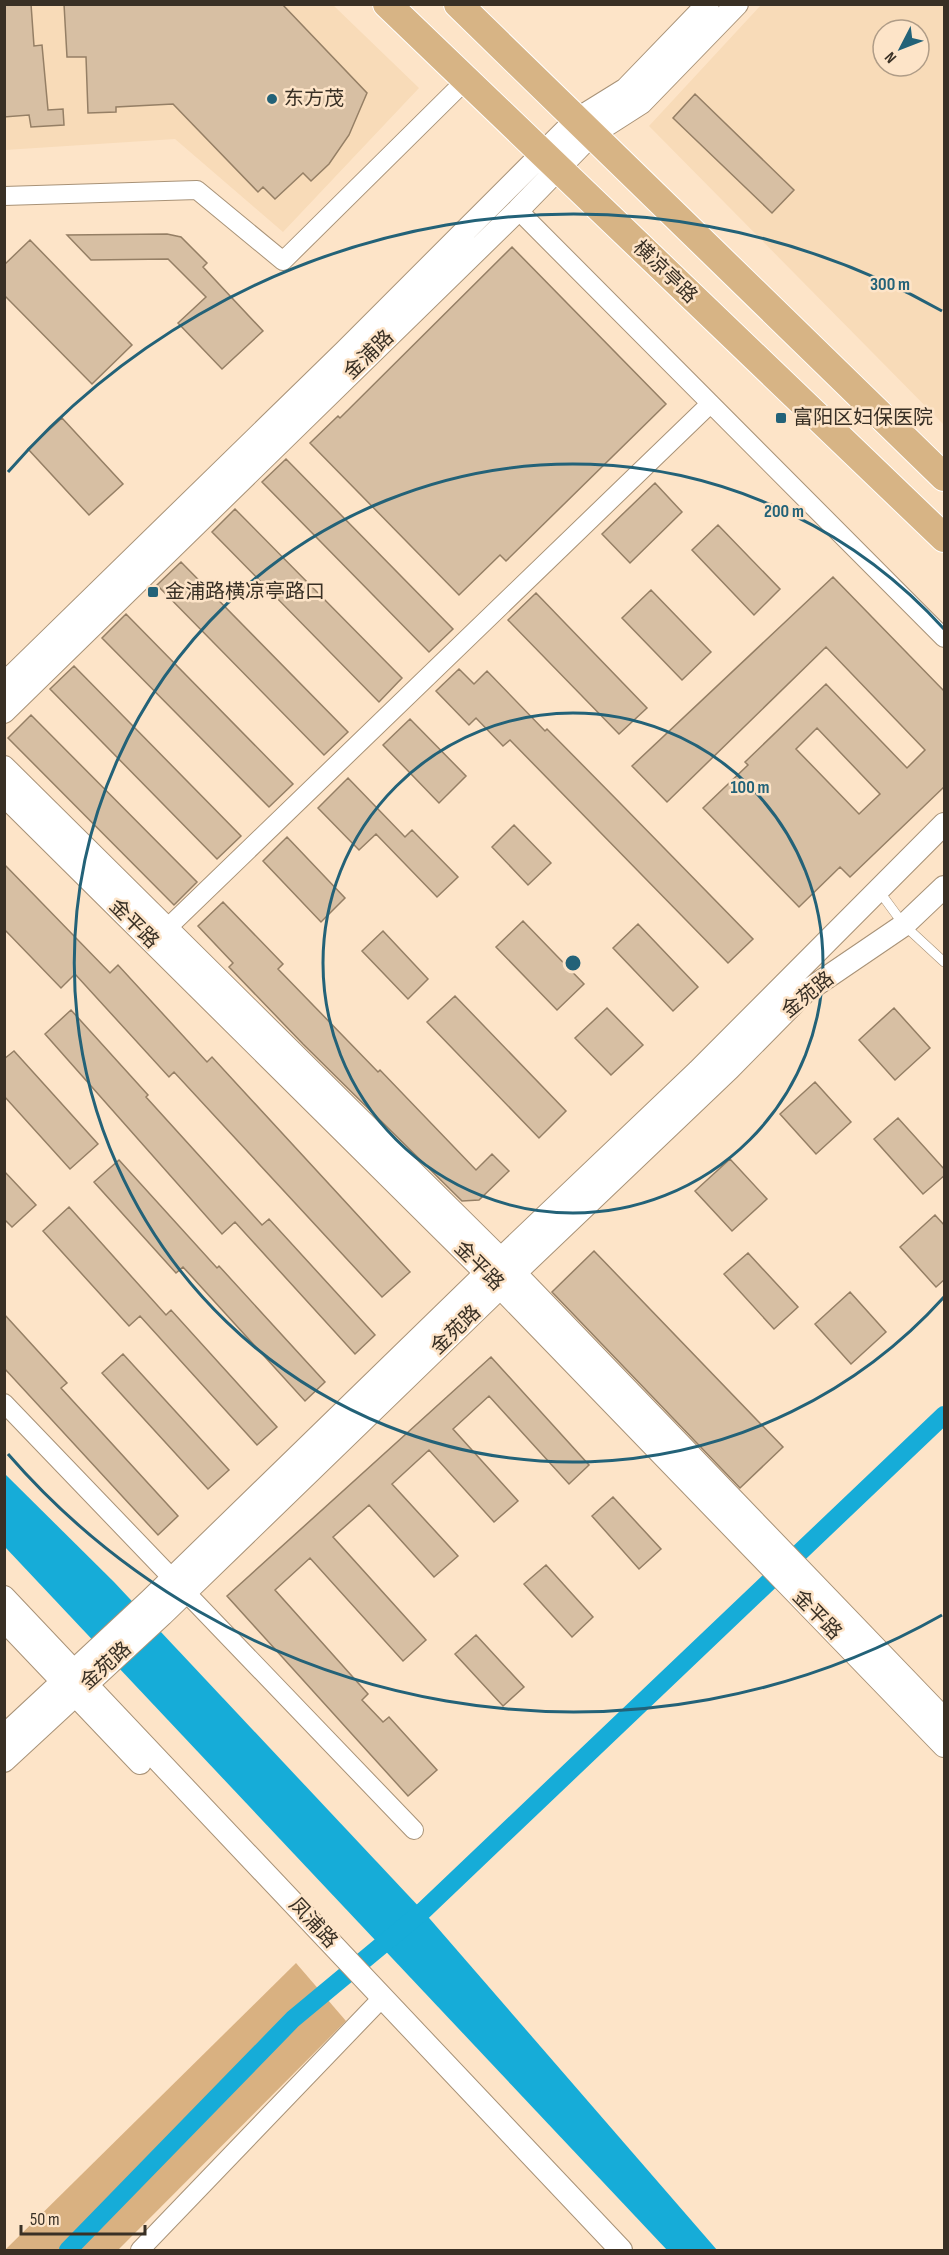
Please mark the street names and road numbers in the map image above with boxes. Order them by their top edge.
street label: 横凉亭路 [628,236,702,308]
street label: 金浦路 [339,326,399,384]
street label: 金平路 [104,894,164,954]
street label: 金苑路 [777,967,839,1023]
street label: 金平路 [449,1236,509,1296]
street label: 金苑路 [426,1301,486,1359]
street label: 金平路 [788,1585,846,1645]
street label: 金苑路 [76,1637,136,1695]
street label: 凤浦路 [284,1893,342,1953]

